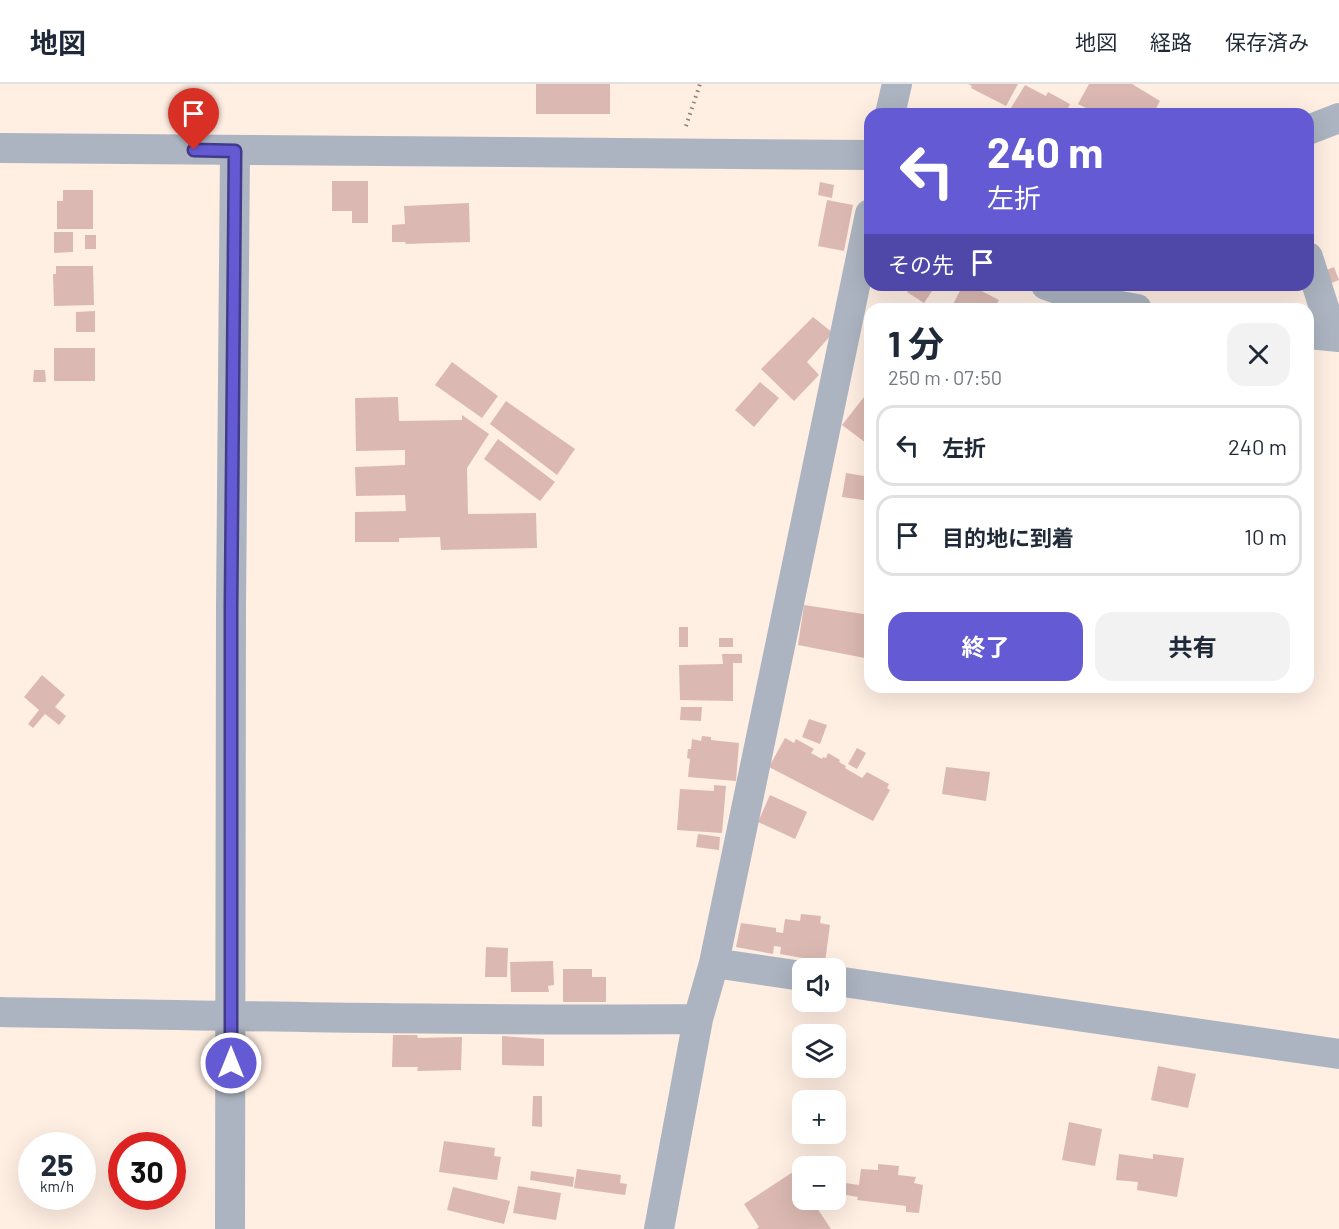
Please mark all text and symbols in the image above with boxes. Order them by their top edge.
text: 地図 [30,25,86,59]
text: 地図 [1075,29,1117,54]
text: 経路 [1150,29,1192,54]
text: 保存済み [1225,29,1309,54]
pin [168,88,219,150]
icon: arrive [177,97,210,130]
text: 240 m [987,126,1103,176]
icon: left [888,132,966,210]
text: 左折 [987,181,1041,213]
icon: arrive [966,246,999,279]
text: その先 [888,251,954,277]
text: 1 分 [888,321,944,364]
button: close [1227,323,1290,386]
text: 250 m · 07:50 [888,365,1002,389]
icon: left [891,429,924,462]
text: 240 m [1228,433,1287,459]
text: 左折 [942,434,986,460]
icon: arrive [891,519,924,552]
text: 10 m [1244,523,1287,549]
text: 目的地に到着 [942,524,1074,550]
button: 終了 [888,612,1083,681]
button: 共有 [1095,612,1290,681]
map controls [792,958,846,1210]
button: sound [792,958,846,1012]
button: layers [792,1024,846,1078]
position arrow [199,1031,263,1095]
button: + [792,1090,846,1144]
speed limit sign: 30 [108,1132,186,1210]
text: 25 [41,1146,73,1182]
button: − [792,1156,846,1210]
text: km/h [40,1177,74,1195]

